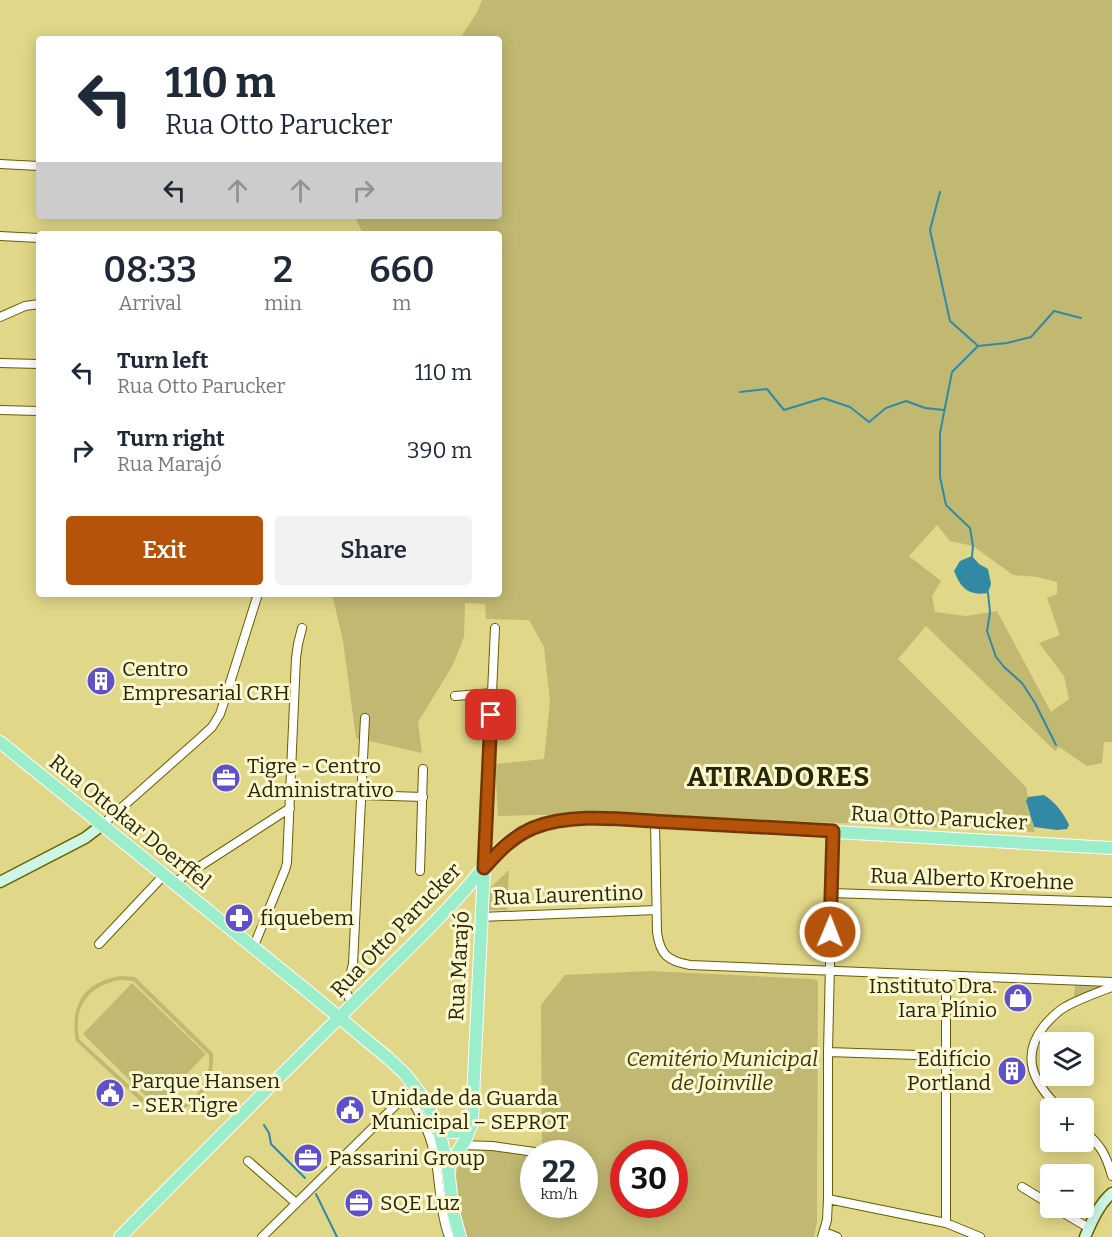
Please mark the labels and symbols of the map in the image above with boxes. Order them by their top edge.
place label: Centro Empresarial CRH [122,656,290,706]
building icon: Centro Empresarial CRH [85,665,117,697]
pin [465,689,516,740]
street label: Rua Ottokar Doerffel [44,749,216,895]
place label: Tigre - Centro Administrativo [247,753,394,803]
district label: ATIRADORES [687,761,871,793]
office icon: Tigre - Centro Administrativo [210,762,242,794]
street label: Rua Otto Parucker [850,800,1028,836]
street label: Rua Otto Parucker [325,857,467,1003]
street label: Rua Alberto Kroehne [870,862,1074,896]
street label: Rua Laurentino [492,879,644,911]
position arrow [798,900,862,964]
pharmacy icon: fiquebem [223,902,255,934]
place label: fiquebem [260,905,354,931]
street label: Rua Marajó [443,910,475,1022]
place label: Instituto Dra. Iara Plínio [869,973,997,1023]
shop icon: Instituto Dra. Iara Plínio [1002,982,1034,1014]
park label: Cemitério Municipal de Joinville [626,1046,818,1096]
place label: Edifício Portland [907,1046,991,1096]
building icon: Edifício Portland [996,1055,1028,1087]
place label: Parque Hansen - SER Tigre [131,1068,280,1118]
public building icon: Parque Hansen - SER Tigre [94,1077,126,1109]
place label: Unidade da Guarda Municipal – SEPROT [371,1085,569,1135]
public building icon: Unidade da Guarda Municipal – SEPROT [334,1094,366,1126]
speed limit sign: 30 [610,1140,688,1218]
office icon: Passarini Group [292,1142,324,1174]
place label: Passarini Group [329,1145,485,1171]
office icon: SQE Luz [343,1187,375,1219]
place label: SQE Luz [380,1190,460,1216]

